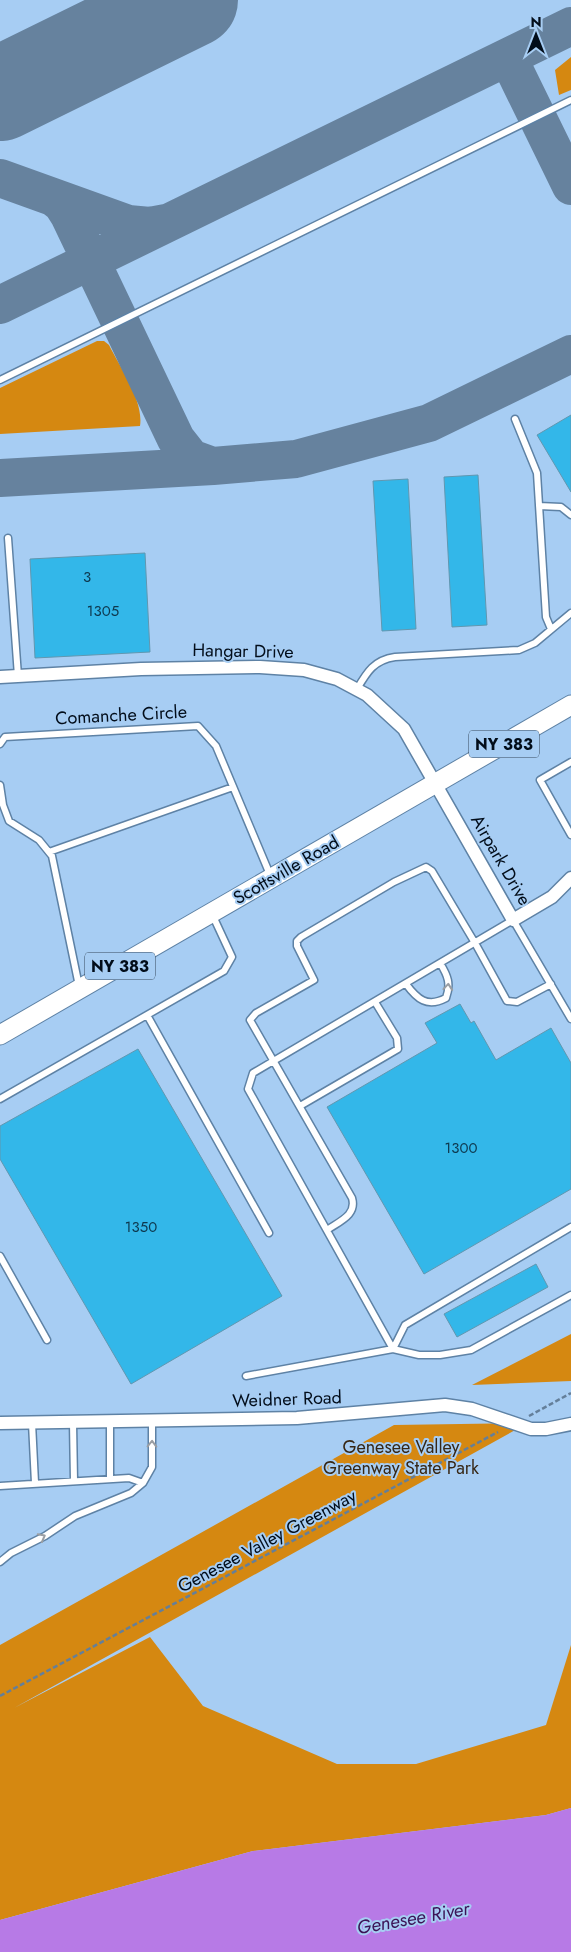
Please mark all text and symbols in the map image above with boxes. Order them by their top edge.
north arrow [511,10,561,60]
text: N [530,12,542,32]
house number: 3 [83,566,91,588]
house number: 1305 [87,600,119,622]
street label: Hangar Drive [192,637,294,665]
street label: Comanche Circle [54,699,188,731]
road number: NY 383 [469,731,539,758]
street label: Airpark Drive [464,810,538,910]
street label: Scottsville Road [228,829,344,911]
road number: NY 383 [85,952,155,979]
one-way arrow [442,982,453,990]
house number: 1300 [445,1137,477,1159]
house number: 1350 [125,1216,157,1238]
street label: Weidner Road [232,1384,342,1414]
park label: Genesee Valley Greenway State Park [323,1434,479,1481]
one-way arrow [147,1440,157,1448]
street label: Genesee Valley Greenway [173,1483,361,1599]
one-way arrow [36,1534,45,1544]
water label: Genesee River [355,1895,473,1941]

